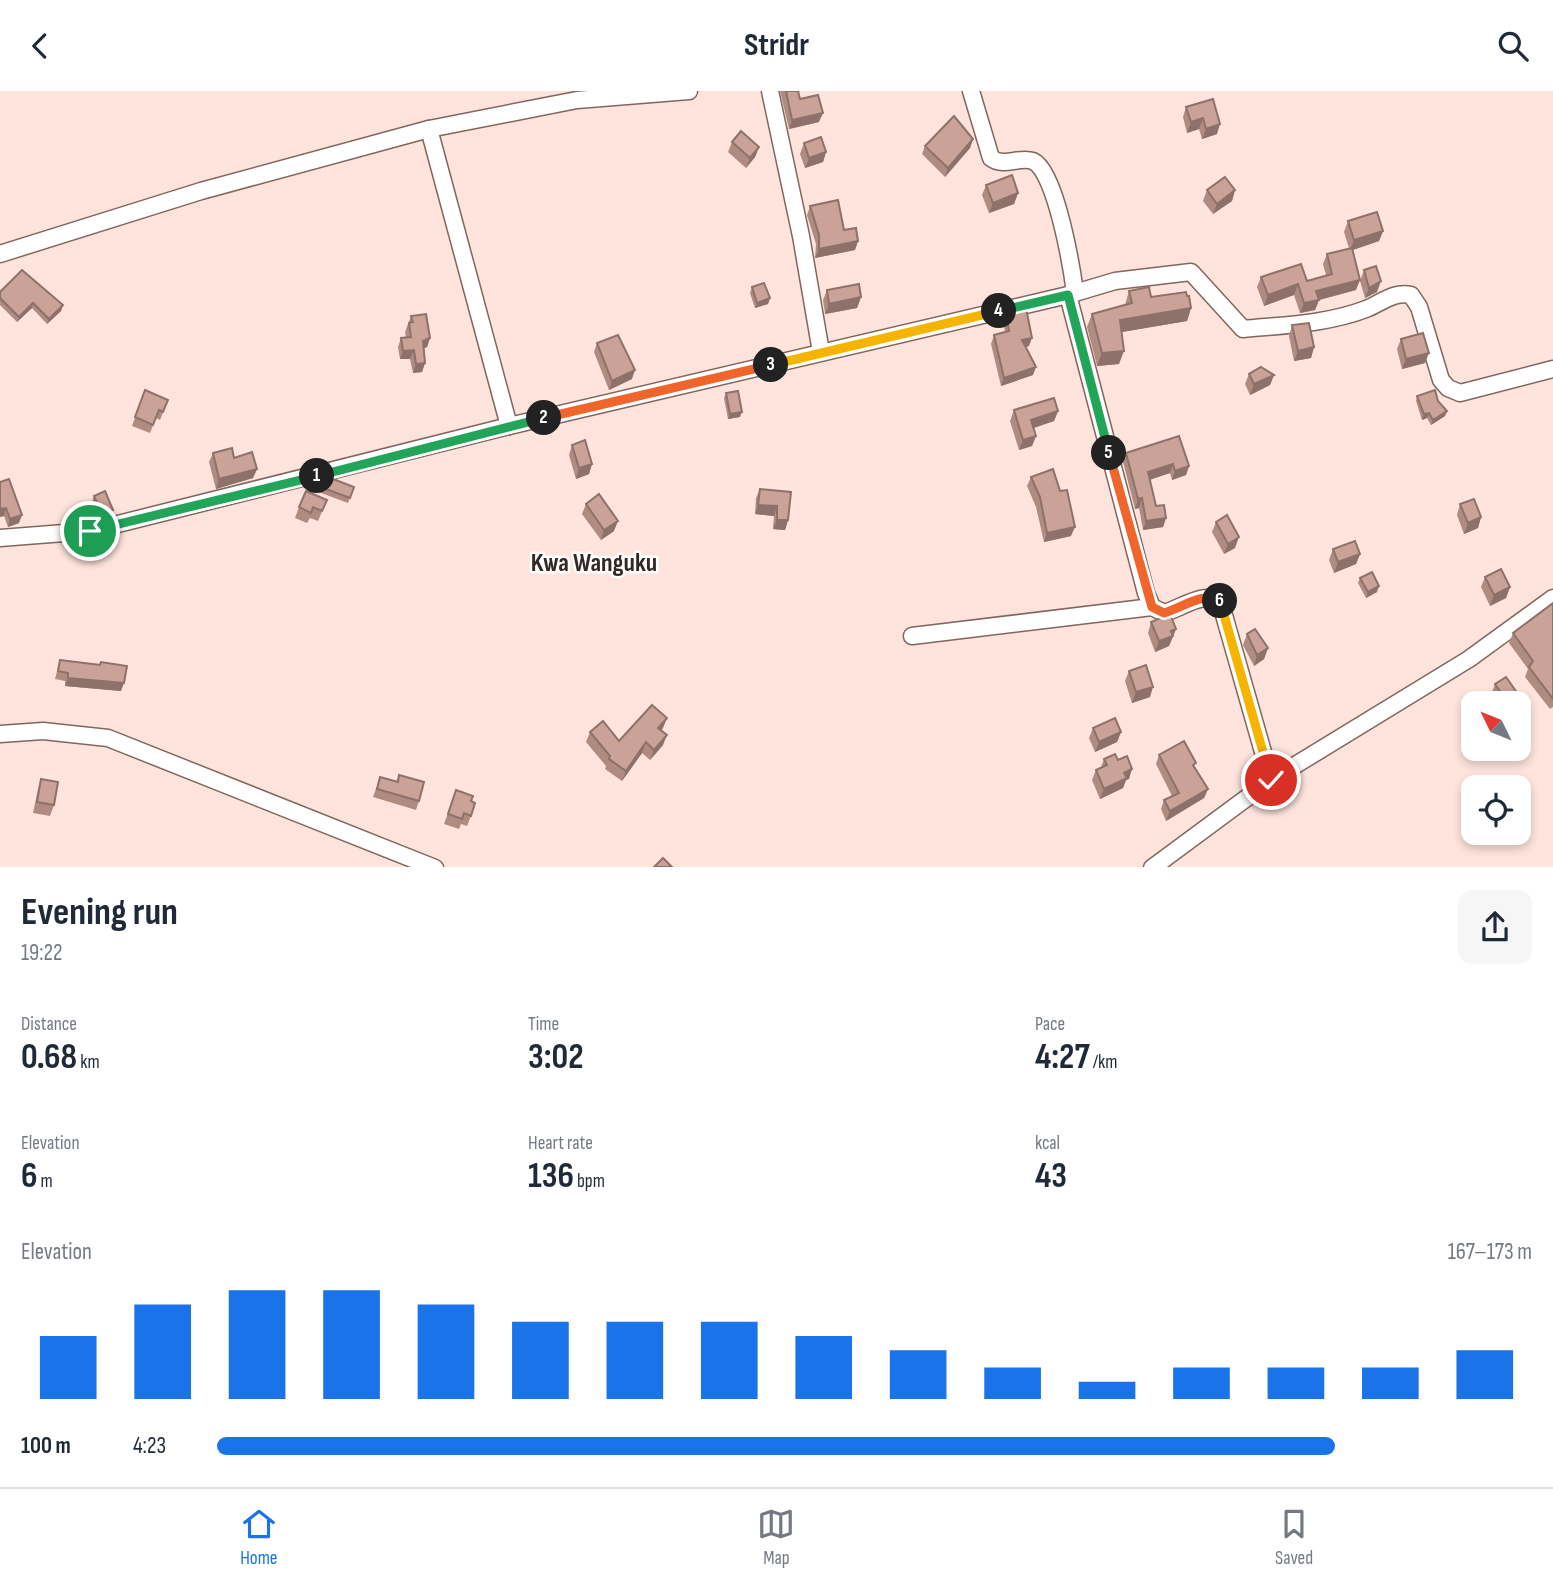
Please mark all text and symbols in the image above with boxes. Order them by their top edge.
text: Stridr [744,26,809,65]
icon: back [21,27,59,65]
icon: search [1494,27,1532,65]
pin: 4 [982,293,1016,329]
text: 4 [994,299,1003,322]
pin: 3 [754,347,788,383]
text: 3 [766,353,775,376]
pin: 2 [526,401,562,435]
text: 2 [539,406,548,429]
pin: 5 [1092,435,1126,471]
text: 5 [1104,441,1113,464]
pin: 1 [300,459,334,493]
text: 1 [313,464,320,487]
pin [60,501,120,561]
icon: arrive [71,512,109,550]
district label: Kwa Wanguku [531,548,657,579]
pin: 6 [1202,583,1238,619]
text: 6 [1215,589,1224,612]
north arrow [1461,691,1531,761]
map controls [1461,691,1531,845]
pin [1241,750,1301,810]
icon: check [1252,761,1290,799]
button: locate [1461,775,1531,845]
text: Evening run [21,890,178,935]
button: share [1458,890,1532,964]
text: 19:22 [21,939,63,967]
text: Distance [21,1013,77,1036]
text: Time [528,1013,559,1036]
text: Pace [1035,1013,1065,1036]
text: 0.68 [21,1036,77,1079]
text: 3:02 [528,1036,584,1079]
text: 4:27 [1035,1036,1090,1079]
text: km [77,1051,100,1074]
text: /km [1090,1051,1117,1074]
text: Elevation [21,1132,80,1155]
text: Heart rate [528,1132,593,1155]
text: kcal [1035,1132,1060,1155]
text: 6 [21,1155,38,1198]
text: 136 [528,1155,574,1198]
text: 43 [1035,1155,1067,1198]
text: m [38,1170,53,1193]
text: bpm [574,1170,605,1193]
text: Elevation [21,1238,92,1266]
text: 167–173 m [1448,1238,1532,1266]
text: 100 m [21,1432,71,1460]
text: 4:23 [133,1432,166,1460]
tab: Home [240,1505,278,1570]
tab: Map [757,1505,795,1570]
tab: Saved [1275,1505,1313,1570]

